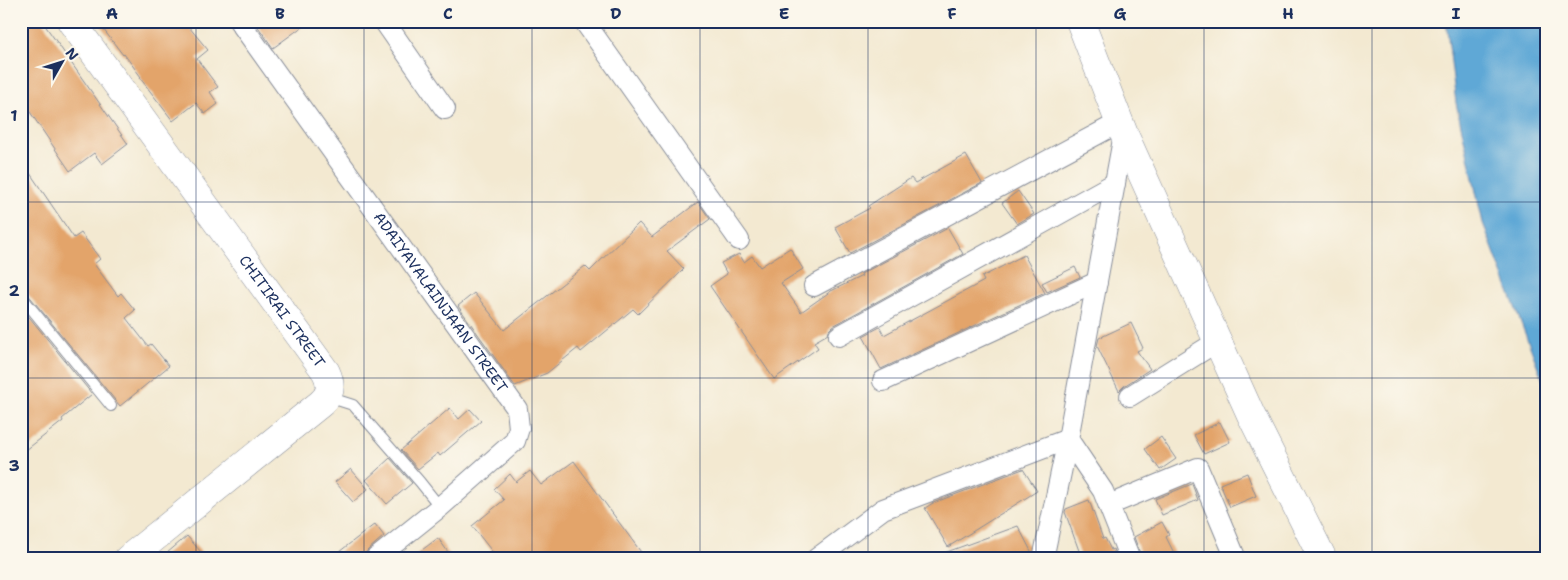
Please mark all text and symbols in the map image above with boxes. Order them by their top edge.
text: A [106,3,118,24]
text: B [275,3,285,24]
text: C [443,3,453,24]
text: D [610,3,622,24]
text: E [779,3,789,24]
text: F [947,3,957,24]
text: G [1114,3,1127,24]
text: H [1282,3,1294,24]
text: I [1452,3,1461,24]
north arrow [38,38,88,88]
text: N [62,44,83,64]
text: 1 [10,105,18,126]
street label: ADAIYAVALAINJAAN STREET [369,208,512,397]
street label: CHITIRAI STREET [234,251,330,372]
text: 2 [8,280,20,301]
text: 3 [8,455,20,476]

